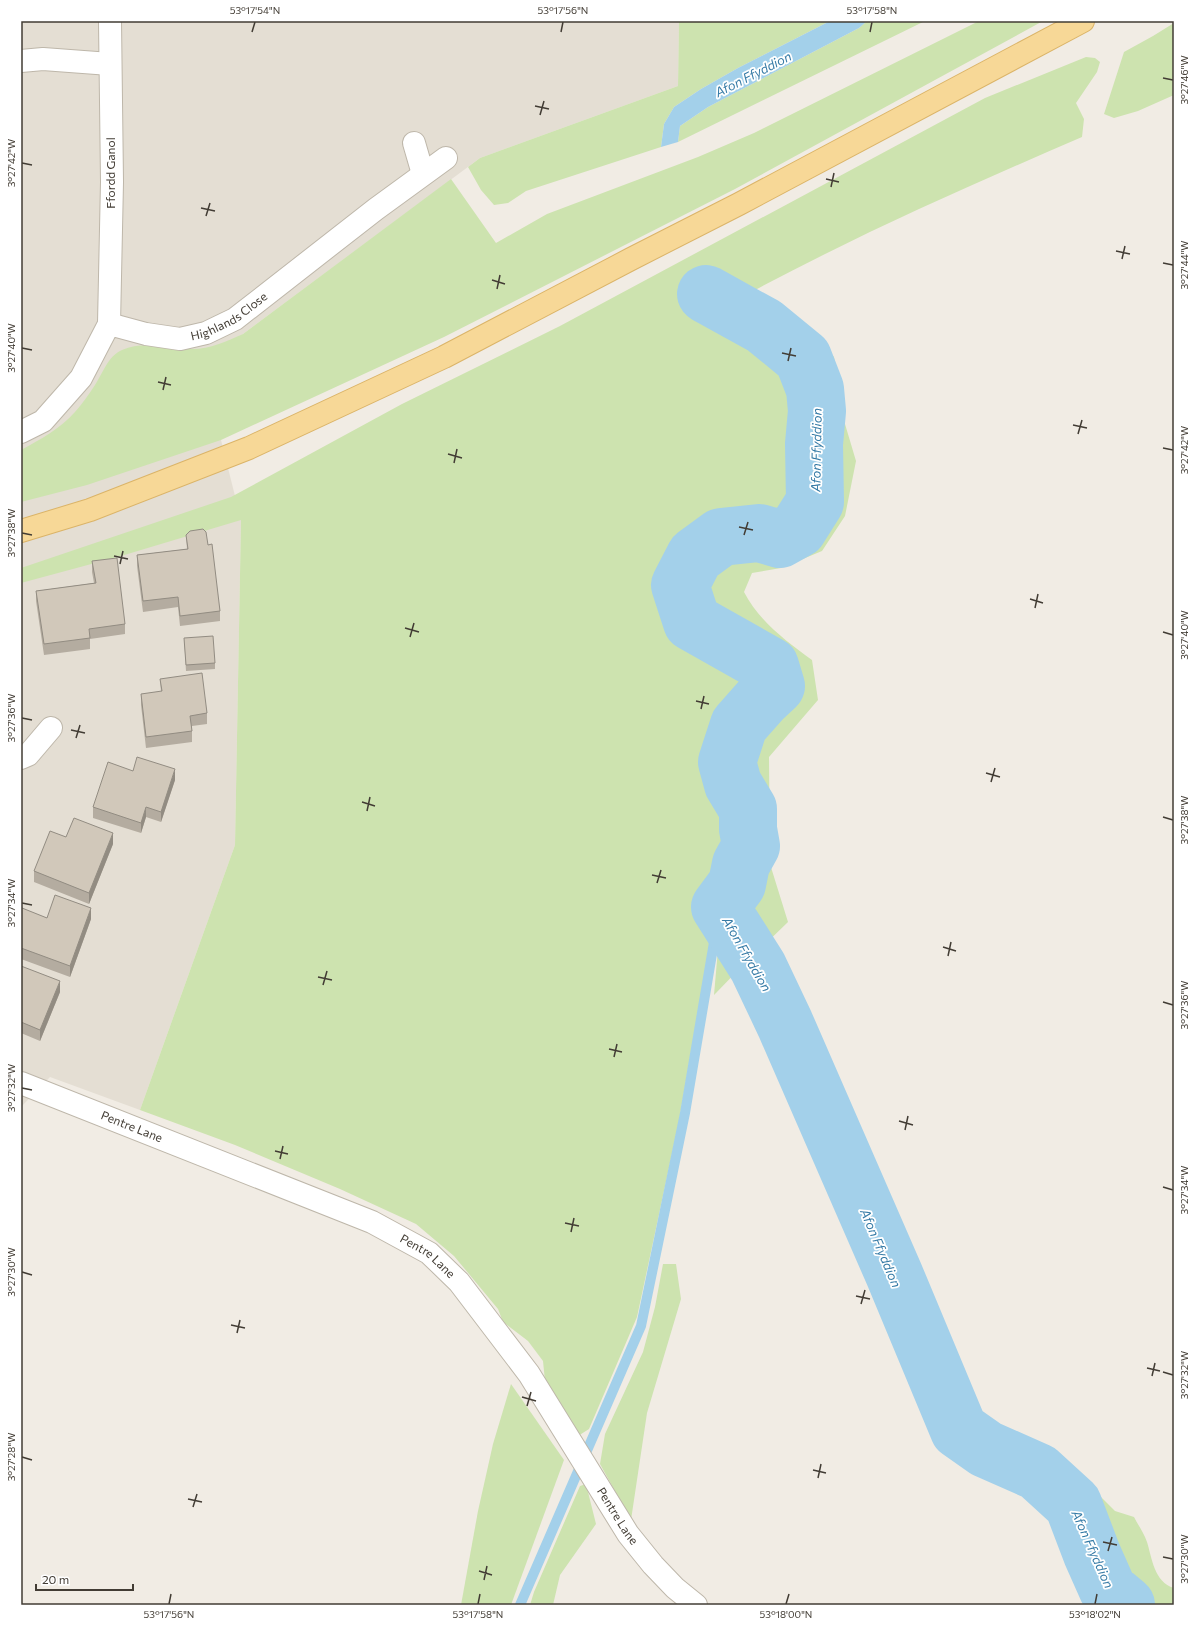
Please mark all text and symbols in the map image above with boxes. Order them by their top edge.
text: 53°17'54"N [230,4,280,16]
text: 53°17'56"N [538,4,588,16]
text: 53°17'58"N [847,4,897,16]
water label: Afon Ffyddion [711,48,794,101]
text: 3°27'46"W [1178,55,1190,105]
street label: Ffordd Ganol [103,137,117,209]
text: 3°27'42"W [5,139,17,187]
text: 3°27'44"W [1178,240,1190,290]
street label: Highlands Close [189,289,269,342]
text: 3°27'40"W [5,323,17,373]
water label: Afon Ffyddion [807,408,825,493]
text: 3°27'42"W [1178,426,1190,474]
text: 3°27'38"W [5,509,17,557]
text: 3°27'40"W [1178,610,1190,660]
text: 3°27'36"W [5,694,17,742]
text: 3°27'38"W [1178,796,1190,844]
text: 3°27'34"W [5,879,17,927]
water label: Afon Ffyddion [719,913,775,994]
text: 3°27'36"W [1178,981,1190,1029]
text: 3°27'32"W [5,1064,17,1112]
street label: Pentre Lane [99,1107,165,1144]
text: 3°27'34"W [1178,1166,1190,1214]
water label: Afon Ffyddion [857,1205,905,1290]
street label: Pentre Lane [398,1231,458,1280]
text: 3°27'30"W [5,1247,17,1297]
text: 3°27'32"W [1178,1351,1190,1399]
text: 3°27'28"W [5,1433,17,1481]
street label: Pentre Lane [595,1484,642,1547]
water label: Afon Ffyddion [1068,1507,1117,1591]
text: 3°27'30"W [1178,1534,1190,1584]
scale bar [36,1566,133,1592]
text: 20 m [42,1572,69,1586]
text: 53°17'56"N [144,1608,194,1620]
text: 53°17'58"N [453,1608,503,1620]
text: 53°18'00"N [760,1608,812,1620]
text: 53°18'02"N [1069,1608,1121,1620]

